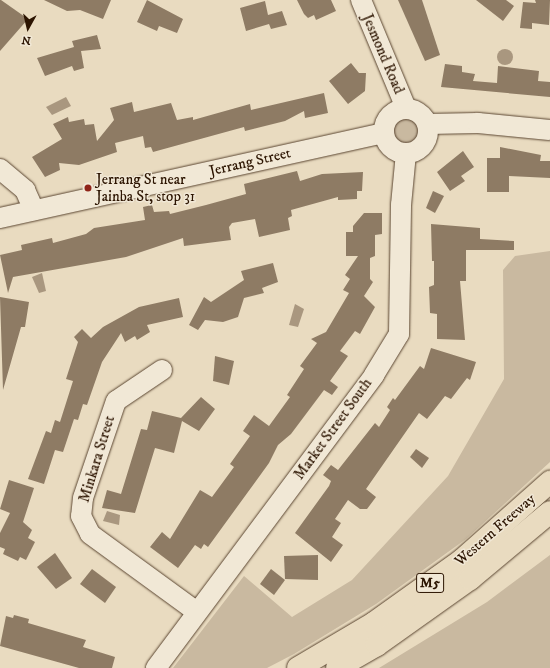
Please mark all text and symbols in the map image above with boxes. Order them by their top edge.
north arrow [8,8,48,48]
street label: Jesmond Road [358,11,408,97]
text: N [21,32,32,47]
street label: Jerrang Street [207,144,293,180]
place label: Jerrang St near Jainba St, stop 31 [96,170,195,205]
marker: Jerrang St near Jainba St, stop 31 [83,183,93,193]
street label: Market Street South [290,375,376,483]
street label: Minkara Street [75,413,119,505]
street label: Western Freeway [451,490,539,570]
road number: M5 [416,571,444,595]

